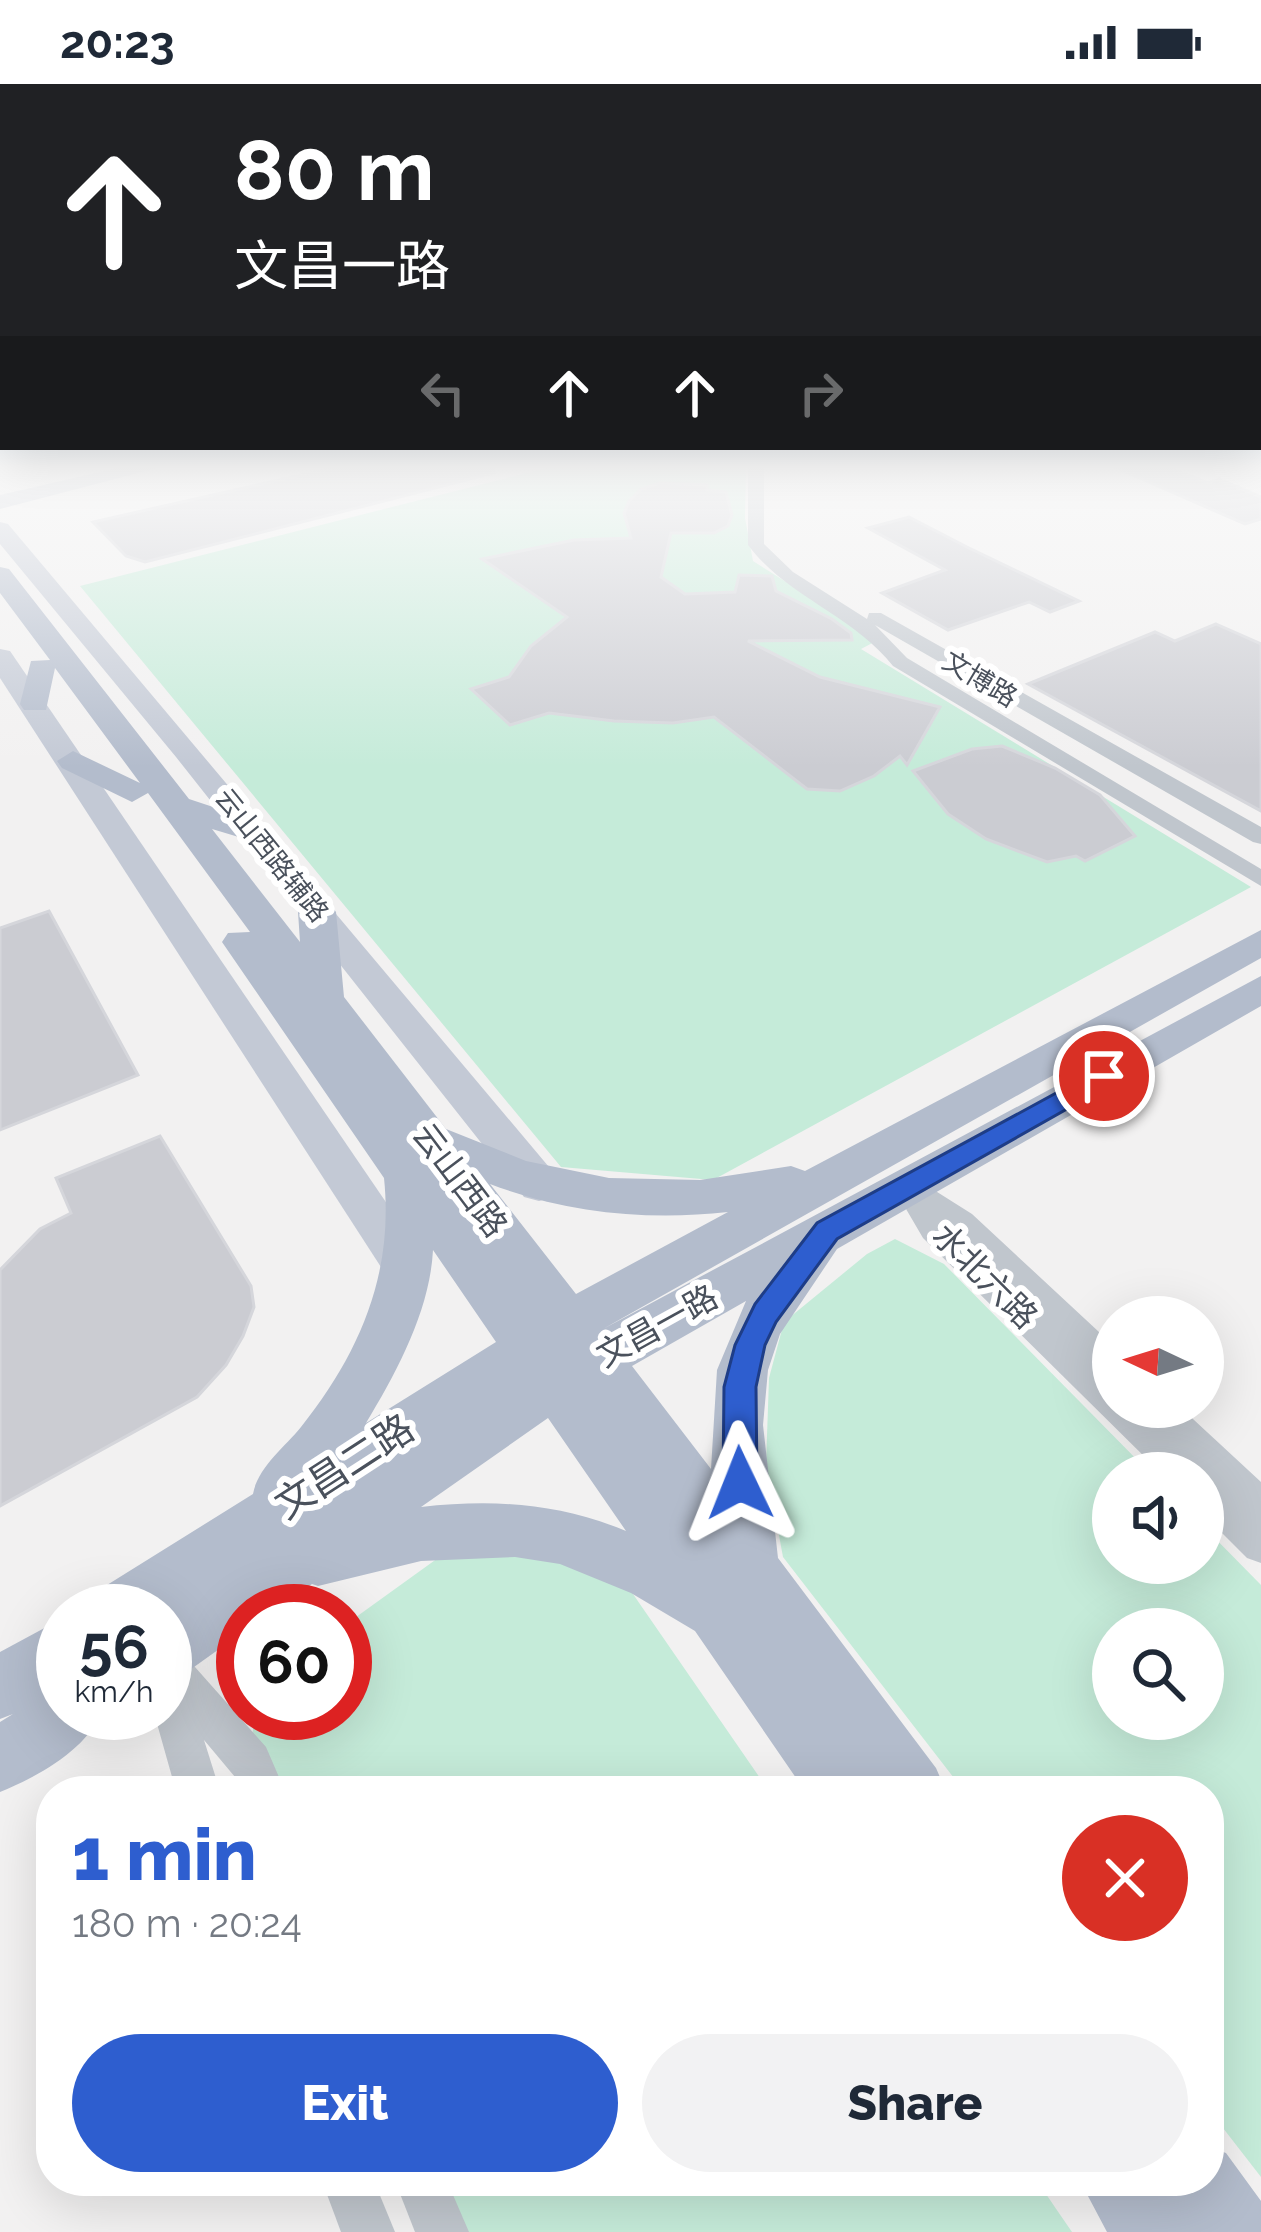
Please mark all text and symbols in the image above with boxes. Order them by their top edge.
text: 20:23 [60,16,175,69]
text: 80 m [234,121,435,220]
icon: ahead [36,132,192,288]
text: 文昌一路 [234,234,450,298]
icon: left [410,360,476,426]
icon: ahead [536,360,602,426]
icon: ahead [662,360,728,426]
icon: right [788,360,854,426]
street label: 文博路 [937,645,1023,713]
street label: 云山西路辅路 [209,782,335,928]
pin [1053,1025,1155,1127]
icon: arrive [1071,1043,1137,1109]
street label: 云山西路 [405,1116,515,1244]
street label: 水北六路 [925,1216,1045,1336]
street label: 文昌一路 [590,1277,724,1375]
north arrow [1092,1296,1224,1428]
map controls [1092,1296,1224,1740]
street label: 文昌二路 [266,1404,422,1528]
position arrow [677,1420,803,1546]
button: sound [1092,1452,1224,1584]
speed limit sign: 60 [216,1584,372,1740]
button: search [1092,1608,1224,1740]
text: 56 [79,1612,149,1682]
text: km/h [74,1674,154,1709]
text: 1 min [72,1812,257,1897]
button: close [1062,1815,1188,1941]
text: 180 m · 20:24 [72,1900,302,1946]
button: Exit [72,2034,618,2172]
button: Share [642,2034,1188,2172]

